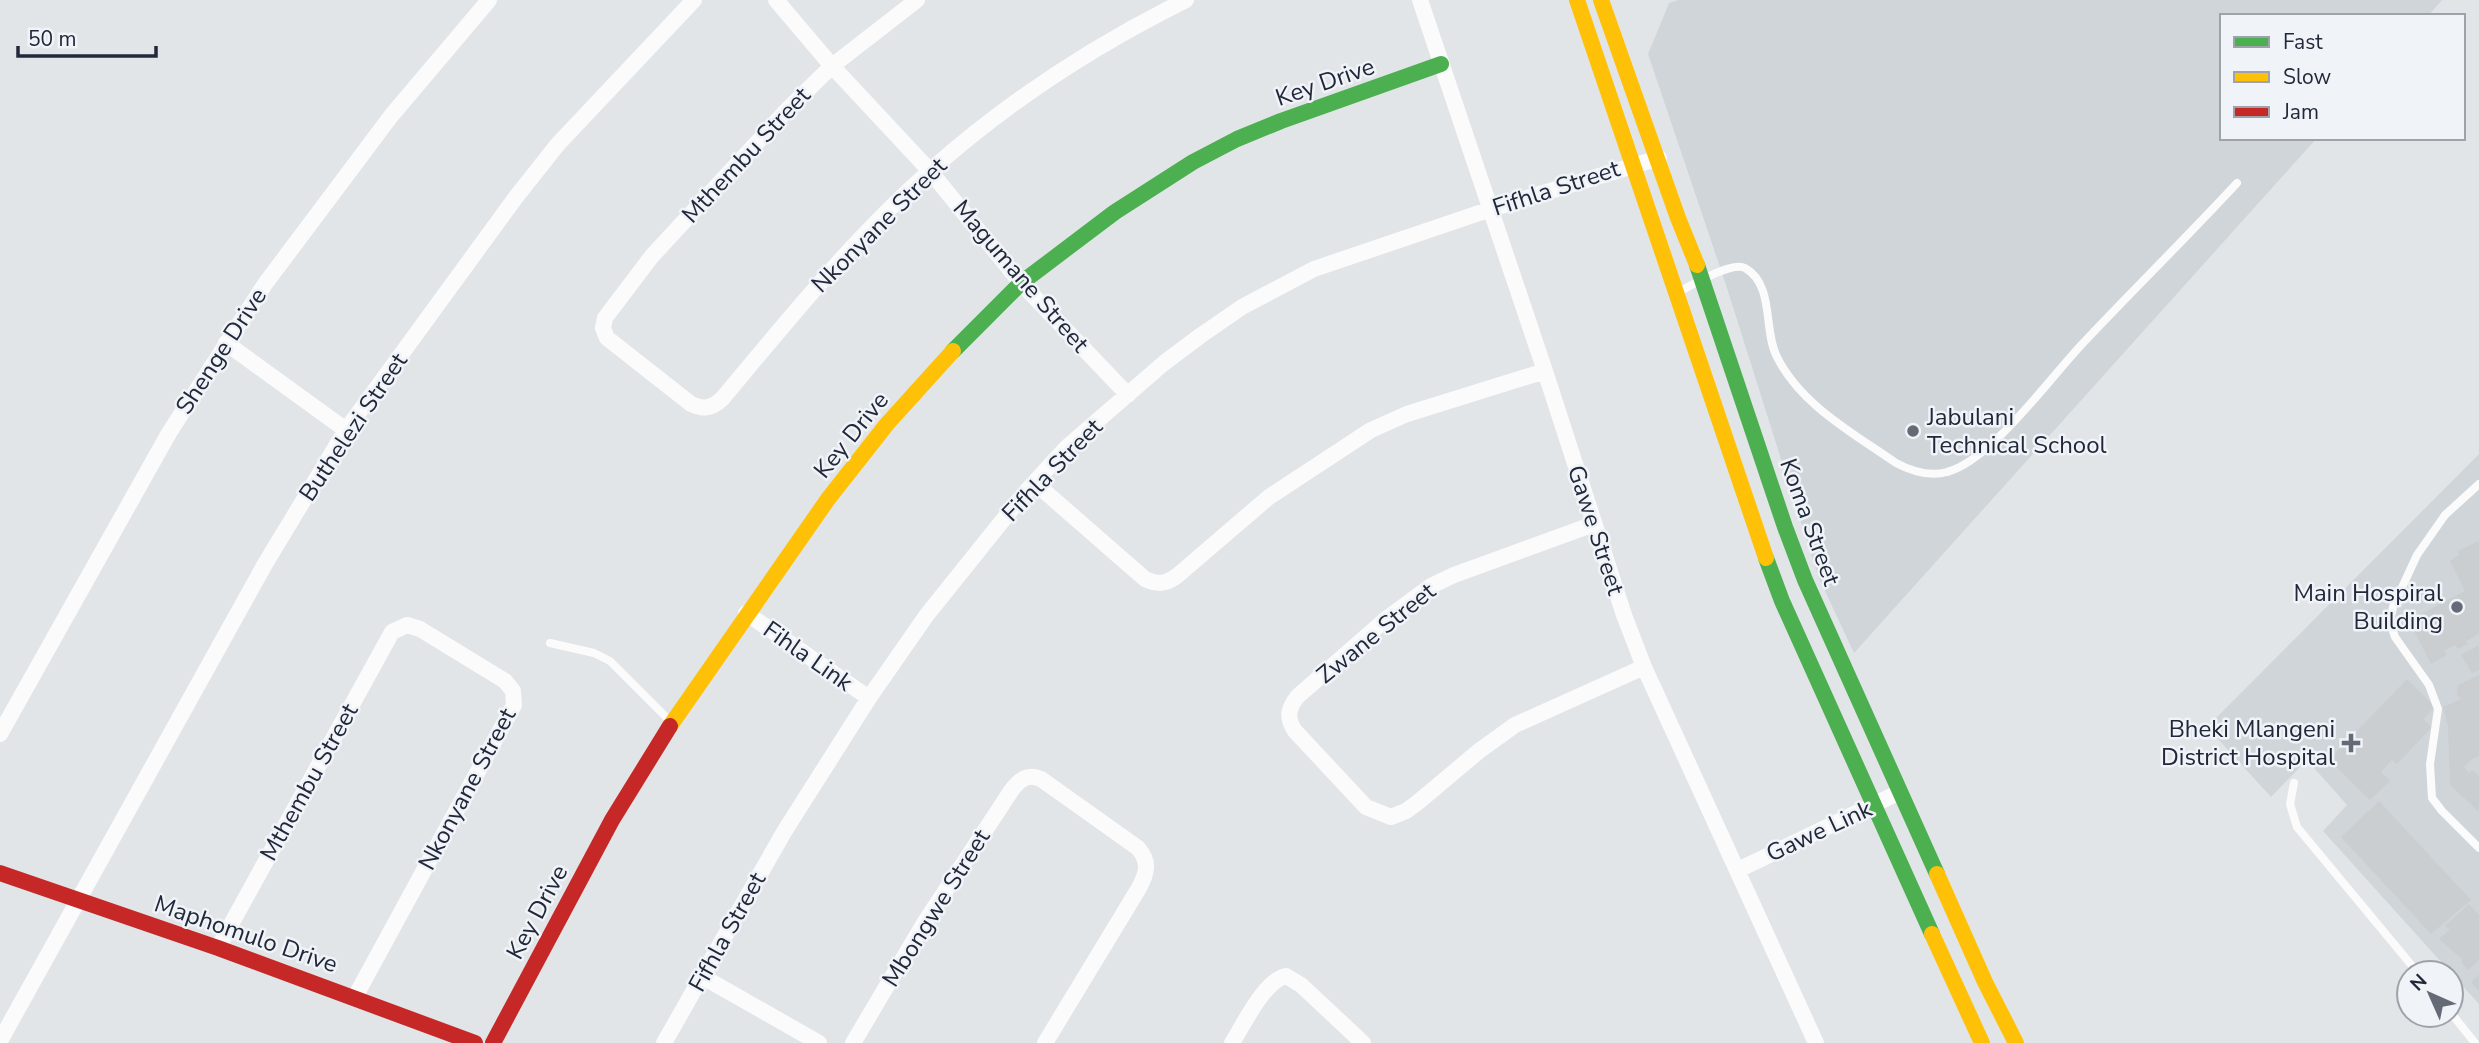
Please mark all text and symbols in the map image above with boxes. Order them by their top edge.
scale bar [18,14,156,58]
legend [2220,14,2465,140]
text: 50 m [28,25,77,53]
text: Fast [2283,28,2323,56]
street label: Key Drive [1271,50,1379,114]
text: Slow [2283,63,2332,91]
street label: Mthembu Street [675,80,818,230]
text: Jam [2282,98,2319,126]
street label: Nkonyane Street [804,150,954,300]
street label: Fifhla Street [1488,152,1624,224]
street label: Magumane Street [946,193,1096,359]
street label: Shenge Drive [168,282,274,420]
street label: Buthelezi Street [292,346,415,507]
street label: Key Drive [806,385,896,485]
place label: Jabulani Technical School [1926,401,2107,461]
street label: Fifhla Street [995,411,1110,529]
marker: Jabulani Technical School [1905,423,1921,439]
street label: Koma Street [1772,454,1848,591]
street label: Gawe Street [1560,461,1632,599]
street label: Zwane Street [1310,575,1443,691]
place label: Main Hospiral Building [2293,577,2443,637]
marker: Main Hospiral Building [2449,599,2465,615]
street label: Fihla Link [757,613,860,699]
street label: Mthembu Street [253,697,366,866]
street label: Nkonyane Street [411,702,523,876]
place label: Bheki Mlangeni District Hospital [2161,713,2335,773]
marker: Bheki Mlangeni District Hospital [2341,733,2361,753]
street label: Gawe Link [1761,792,1878,869]
street label: Mbongwe Street [875,823,998,993]
street label: Key Drive [499,859,575,965]
street label: Fifhla Street [681,866,773,997]
street label: Maphomulo Drive [150,888,342,980]
north arrow [2395,959,2465,1029]
text: N [2404,968,2433,997]

